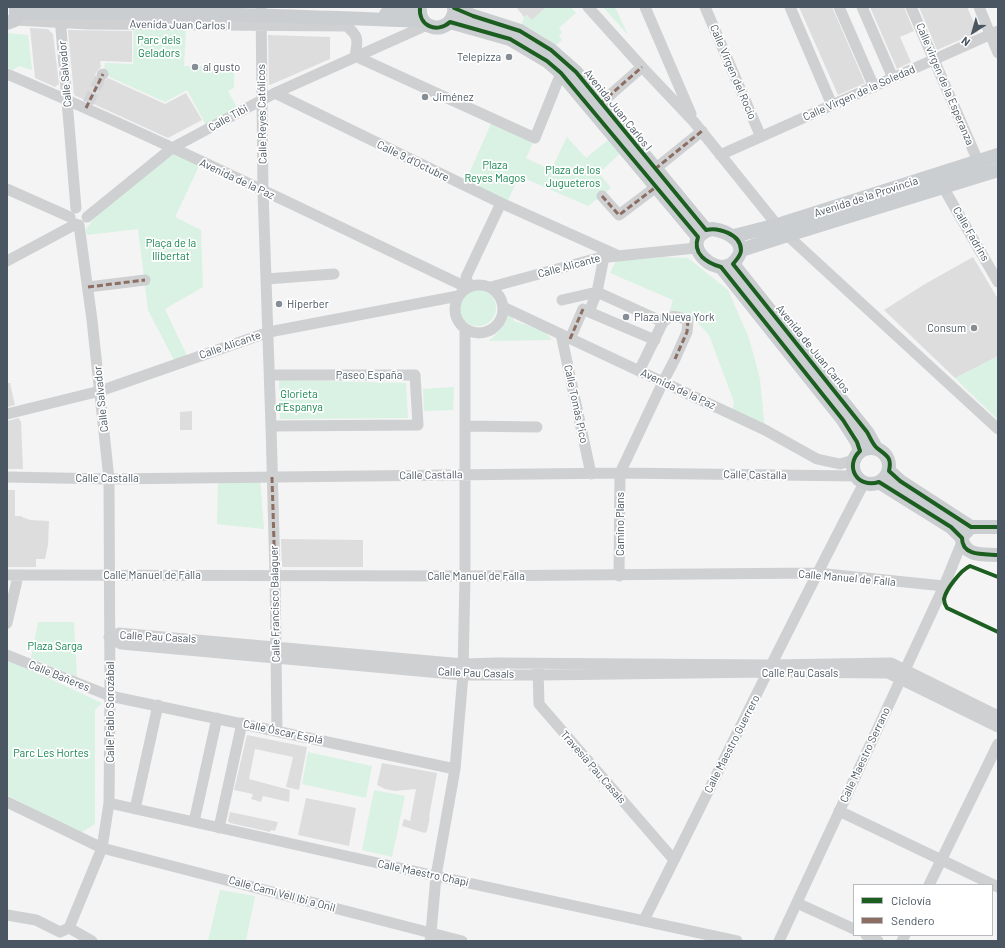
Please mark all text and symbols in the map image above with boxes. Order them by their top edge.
north arrow [953,12,993,52]
street label: Avenida Juan Carlos I [129,18,231,32]
street label: Calle virgen de la Esperanza [913,21,977,147]
street label: Calle Virgen del Rocío [707,23,759,121]
park label: Parc dels Geladors [137,33,181,59]
text: N [959,35,972,49]
street label: Calle Salvador [56,40,74,108]
place label: Telepizza [457,50,501,64]
marker: Telepizza [504,52,514,62]
place label: al gusto [203,60,240,74]
marker: al gusto [190,62,200,72]
street label: Calle Virgen de la Soledad [801,62,917,124]
street label: Calle Reyes Católicos [255,64,269,164]
street label: Avenida Juan Carlos I [581,67,655,153]
place label: Jiménez [433,90,474,104]
marker: Jiménez [420,92,430,102]
street label: Calle Tibi [206,102,250,134]
street label: Calle 9 d'Octubre [375,138,451,184]
street label: Avenida de la Paz [197,156,277,202]
park label: Plaza Reyes Magos [464,158,526,184]
park label: Plaza de los Jugueteros [545,163,601,189]
street label: Avenida de la Provincia [812,174,920,220]
street label: Calle Fadrins [950,204,992,264]
park label: Plaça de la llibertat [146,236,196,262]
street label: Calle Alicante [536,251,602,281]
place label: Hiperber [287,297,329,311]
marker: Hiperber [274,299,284,309]
street label: Avenida de Juan Carlos [773,302,853,396]
place label: Plaza Nueva York [634,310,714,324]
marker: Plaza Nueva York [621,312,631,322]
place label: Consum [927,321,966,335]
marker: Consum [969,323,979,333]
street label: Calle Alicante [197,328,263,362]
street label: Calle Tomás Pico [561,363,591,445]
street label: Calle Salvador [91,365,111,433]
street label: Avenida de la Paz [638,366,718,412]
street label: Paseo España [336,368,402,382]
park label: Glorieta d'Espanya [275,387,323,413]
street label: Calle Castalla [399,468,463,482]
street label: Calle Castalla [723,468,787,482]
street label: Calle Castalla [75,471,139,485]
street label: Camino Plans [613,492,627,556]
street label: Calle Francisco Balaguer [267,545,283,663]
street label: Calle Manuel de Falla [798,567,896,589]
street label: Calle Manuel de Falla [103,568,201,582]
street label: Calle Manuel de Falla [427,569,525,583]
street label: Calle Pau Casals [119,628,197,646]
park label: Plaza Sarga [28,639,82,653]
street label: Calle Bañeres [27,658,91,694]
street label: Calle Pablo Sorozábal [103,661,117,763]
street label: Calle Pau Casals [438,665,514,681]
street label: Calle Pau Casals [762,666,838,680]
street label: Calle Maestro Guerrero [702,693,762,795]
street label: Calle Maestro Serrano [837,705,893,805]
street label: Calle Óscar Esplá [242,717,324,747]
street label: Travesía Pau Casals [558,728,628,806]
park label: Parc Les Hortes [13,746,89,760]
street label: Calle Maestro Chapí [376,857,470,889]
street label: Calle Camí Vell Ibi a Onil [227,873,337,915]
legend [853,884,993,936]
text: Ciclovía [891,893,931,907]
text: Sendero [891,913,935,927]

